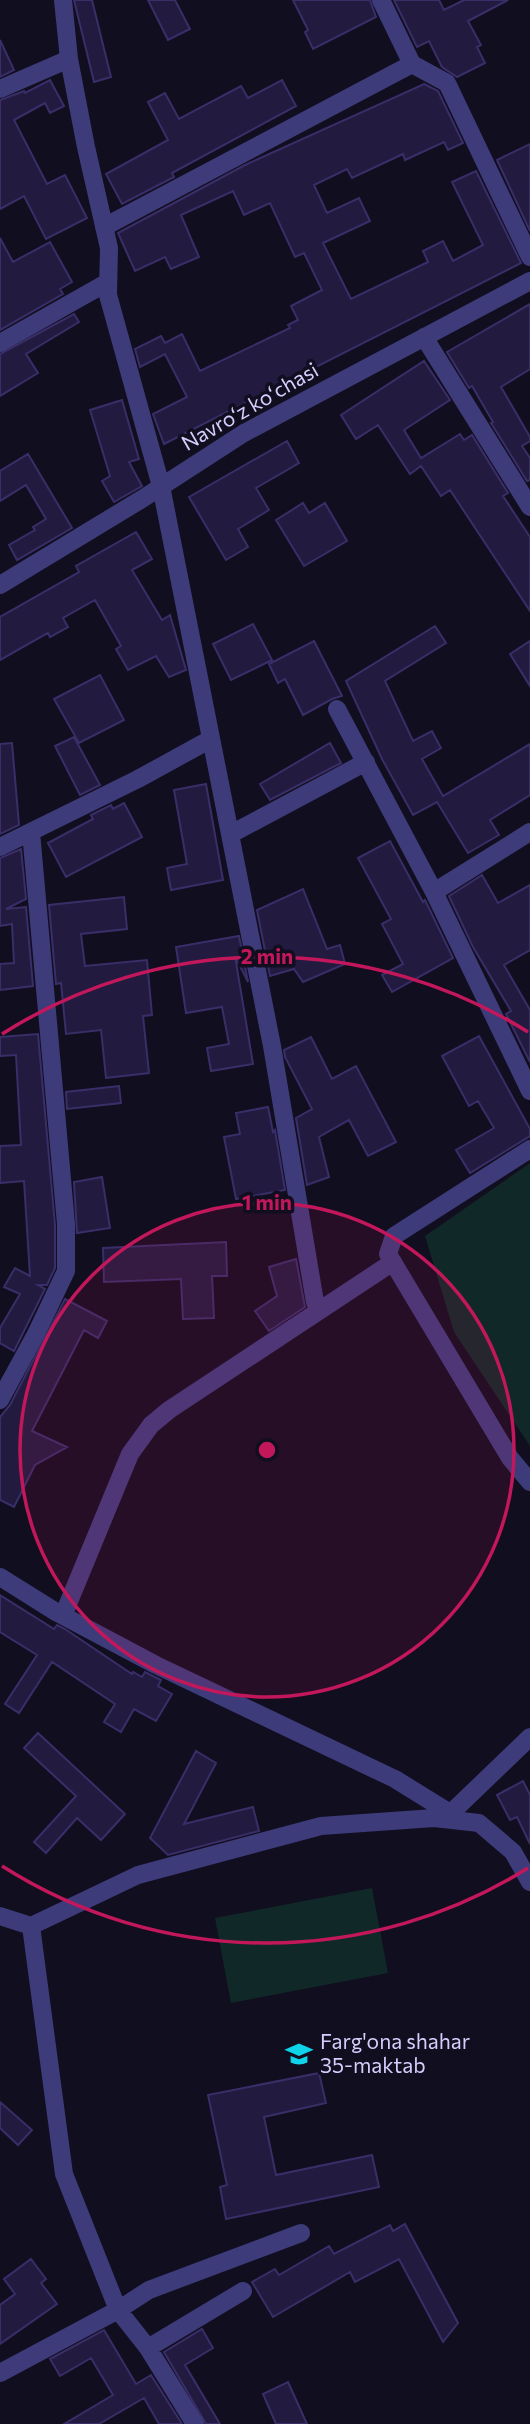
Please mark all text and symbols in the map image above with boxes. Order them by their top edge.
street label: Navroʻz koʻchasi [176,356,322,455]
text: 2 min [241,943,293,968]
text: 1 min [242,1189,292,1214]
centre of rings [255,1438,279,1462]
place label: Farg'ona shahar 35-maktab [320,2028,470,2077]
school or university icon: Farg'ona shahar 35-maktab [284,2039,314,2069]

